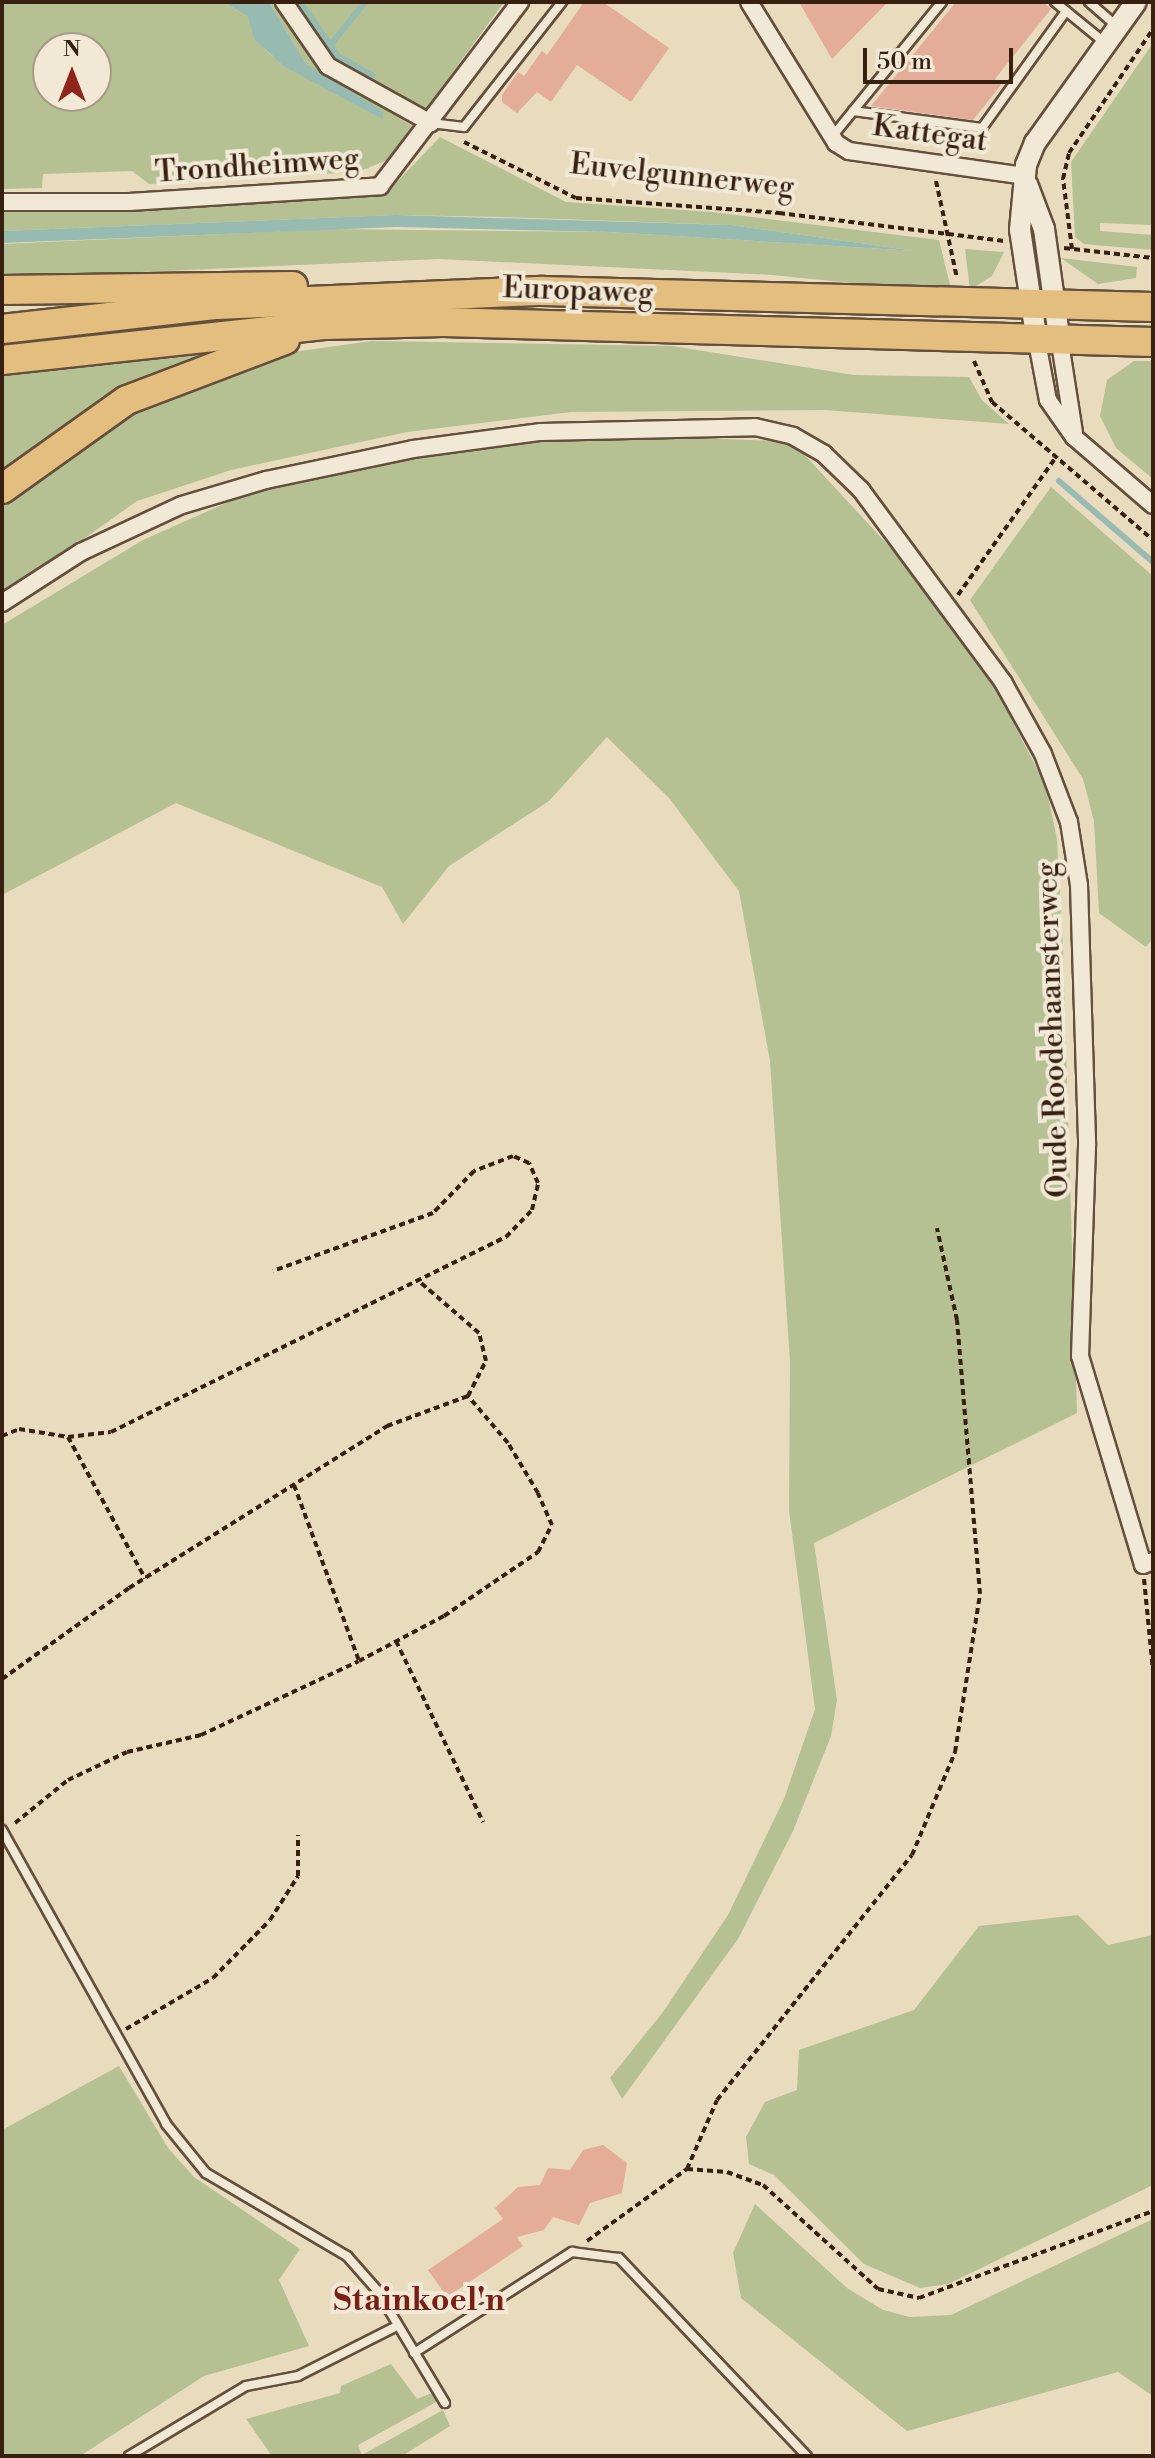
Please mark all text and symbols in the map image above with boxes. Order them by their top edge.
north arrow [32,32,112,112]
scale bar [867,32,1017,82]
text: N [63,36,81,63]
text: 50 m [877,47,932,77]
street label: Kattegat [870,108,990,160]
street label: Trondheimweg [154,141,360,191]
street label: Euvelgunnerweg [568,146,796,206]
street label: Europaweg [502,270,654,312]
street label: Oude Roodehaansterweg [1029,862,1077,1198]
district label: Stainkoel'n [333,2281,505,2319]

